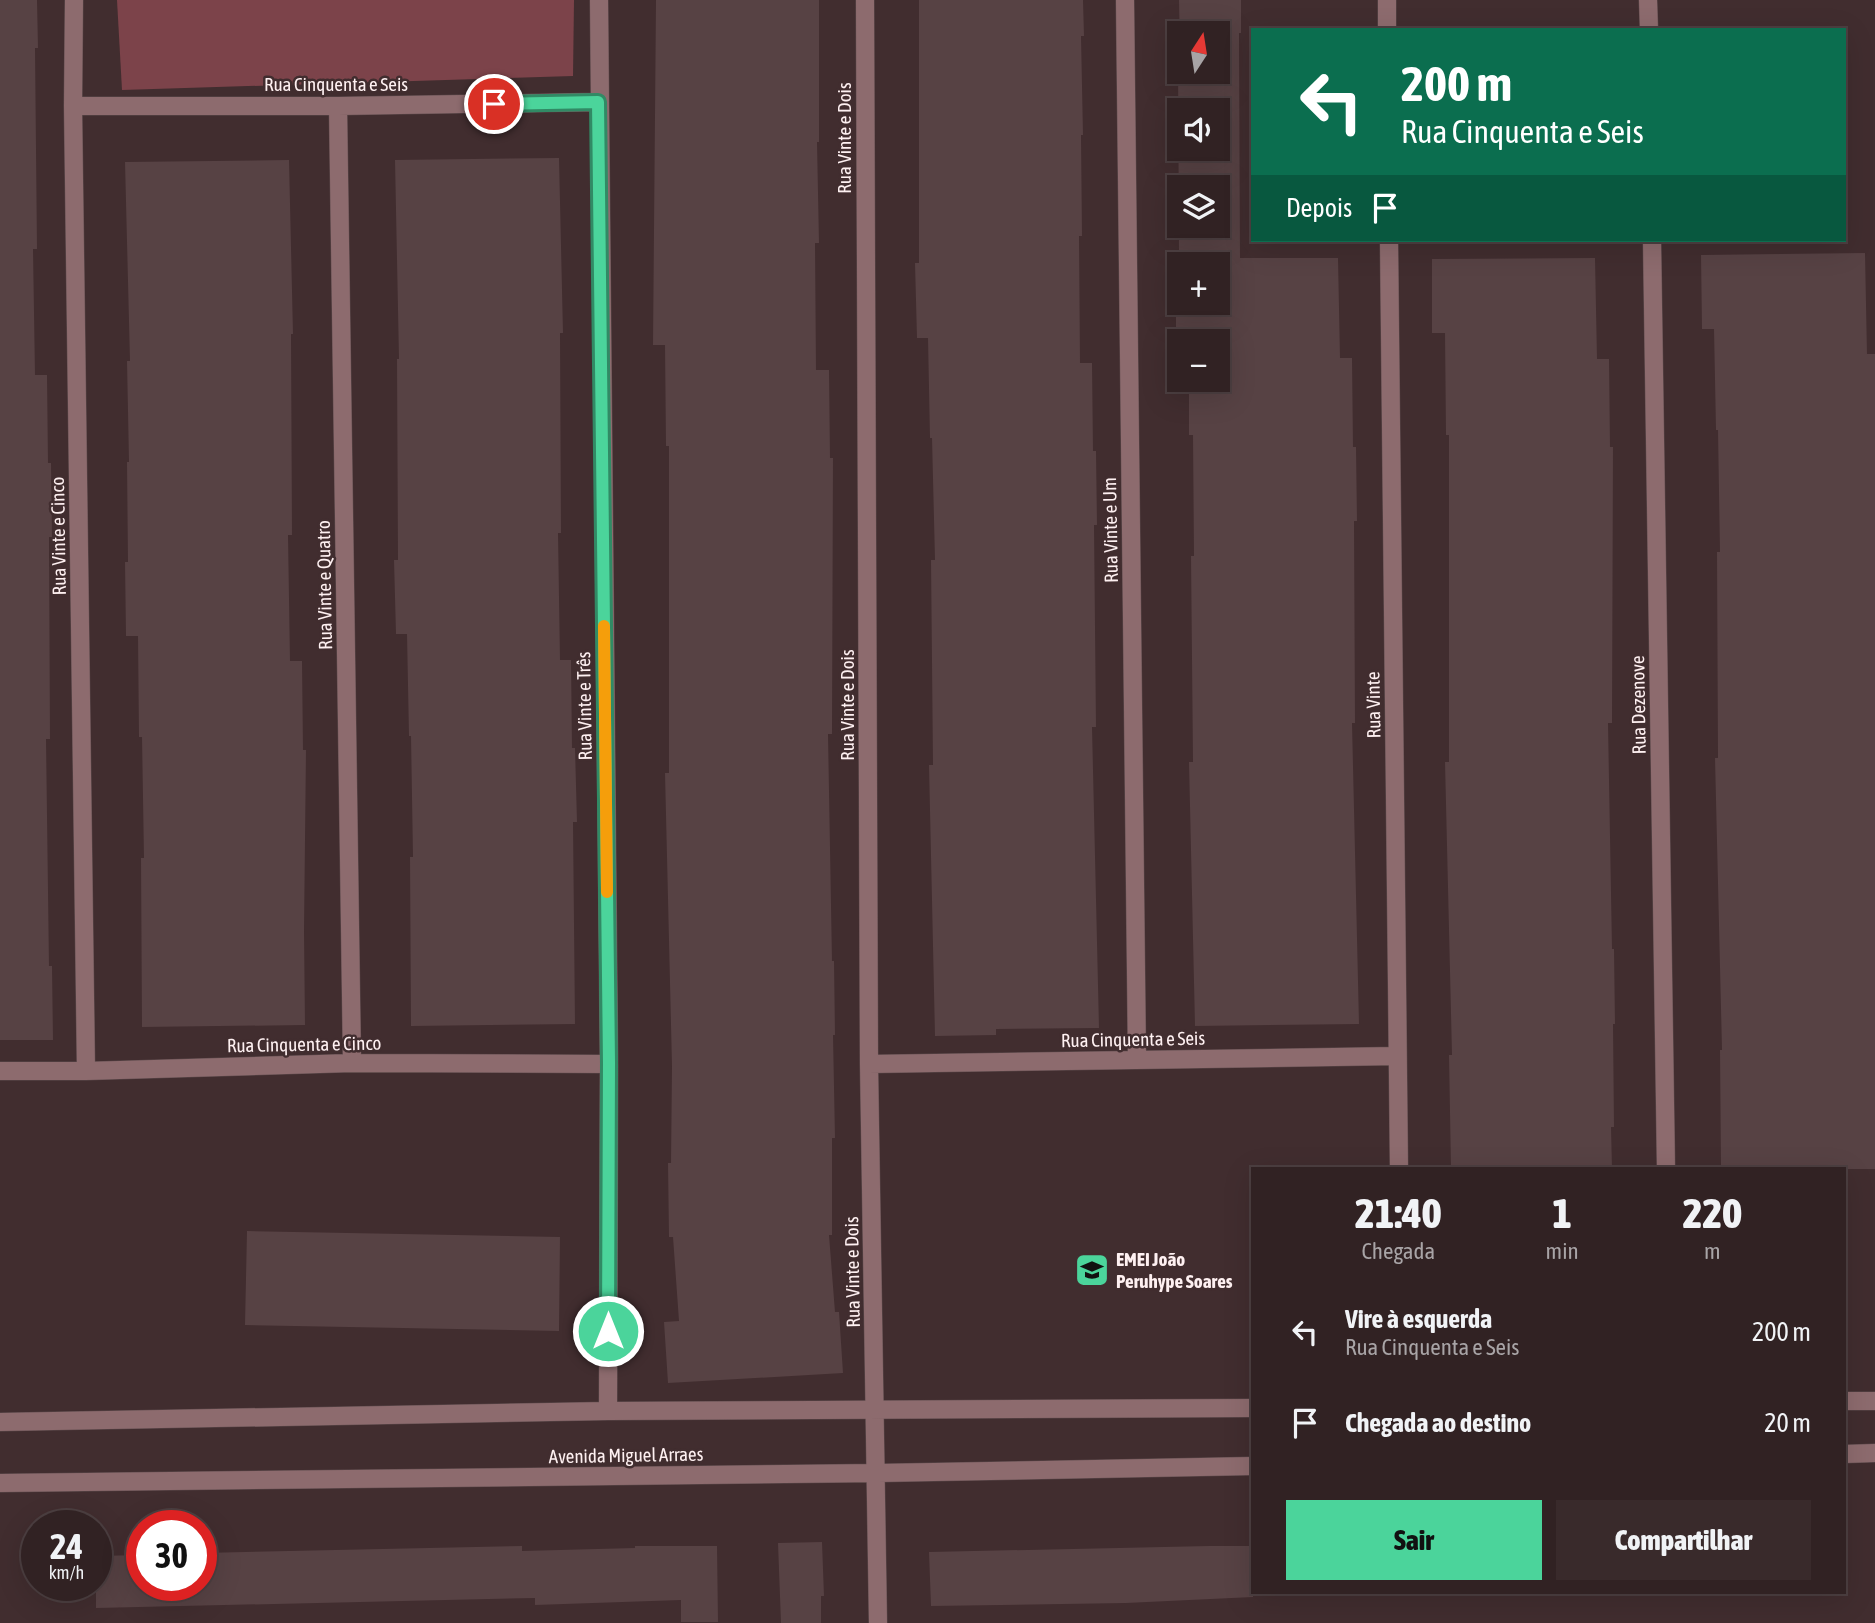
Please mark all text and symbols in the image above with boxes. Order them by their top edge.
north arrow [1167,21,1230,84]
map controls [1167,21,1230,392]
text: 200 m [1401,55,1512,111]
icon: left [1286,56,1377,147]
street label: Rua Cinquenta e Seis [264,73,408,95]
pin [464,74,524,134]
street label: Rua Vinte e Dois [833,82,855,194]
icon: arrive [475,85,513,123]
button: sound [1167,98,1230,161]
text: Rua Cinquenta e Seis [1401,113,1644,150]
button: layers [1167,175,1230,238]
icon: arrive [1366,189,1404,227]
text: Depois [1286,193,1352,223]
button: + [1167,252,1230,315]
button: − [1167,329,1230,392]
street label: Rua Vinte e Cinco [46,476,70,596]
street label: Rua Vinte e Um [1098,477,1122,583]
street label: Rua Vinte e Quatro [312,520,336,650]
street label: Rua Vinte e Dois [836,649,858,761]
street label: Rua Vinte e Três [572,651,596,761]
street label: Rua Dezenove [1626,655,1650,755]
street label: Rua Vinte [1361,671,1385,739]
street label: Rua Cinquenta e Seis [1061,1027,1206,1051]
street label: Rua Cinquenta e Cinco [227,1032,382,1056]
text: 21:40 [1355,1189,1442,1237]
text: 1 [1552,1189,1572,1237]
text: 220 [1683,1189,1742,1237]
street label: Rua Vinte e Dois [840,1216,864,1328]
text: Chegada [1361,1238,1435,1264]
text: min [1546,1238,1579,1264]
text: m [1704,1238,1721,1264]
place label: EMEI João Peruhype Soares [1116,1248,1233,1292]
school or university icon: EMEI João Peruhype Soares [1073,1251,1111,1289]
position arrow [571,1294,645,1368]
text: Vire à esquerda [1345,1304,1492,1334]
icon: left [1286,1313,1324,1351]
text: 200 m [1752,1317,1811,1347]
text: Rua Cinquenta e Seis [1345,1334,1519,1360]
icon: arrive [1286,1404,1324,1442]
text: Chegada ao destino [1345,1408,1531,1438]
text: 20 m [1764,1408,1811,1438]
street label: Avenida Miguel Arraes [549,1443,704,1467]
button: Sair [1286,1500,1542,1580]
button: Compartilhar [1556,1500,1811,1580]
speed limit sign: 30 [126,1510,217,1601]
text: 24 [50,1526,83,1566]
text: km/h [49,1562,84,1583]

